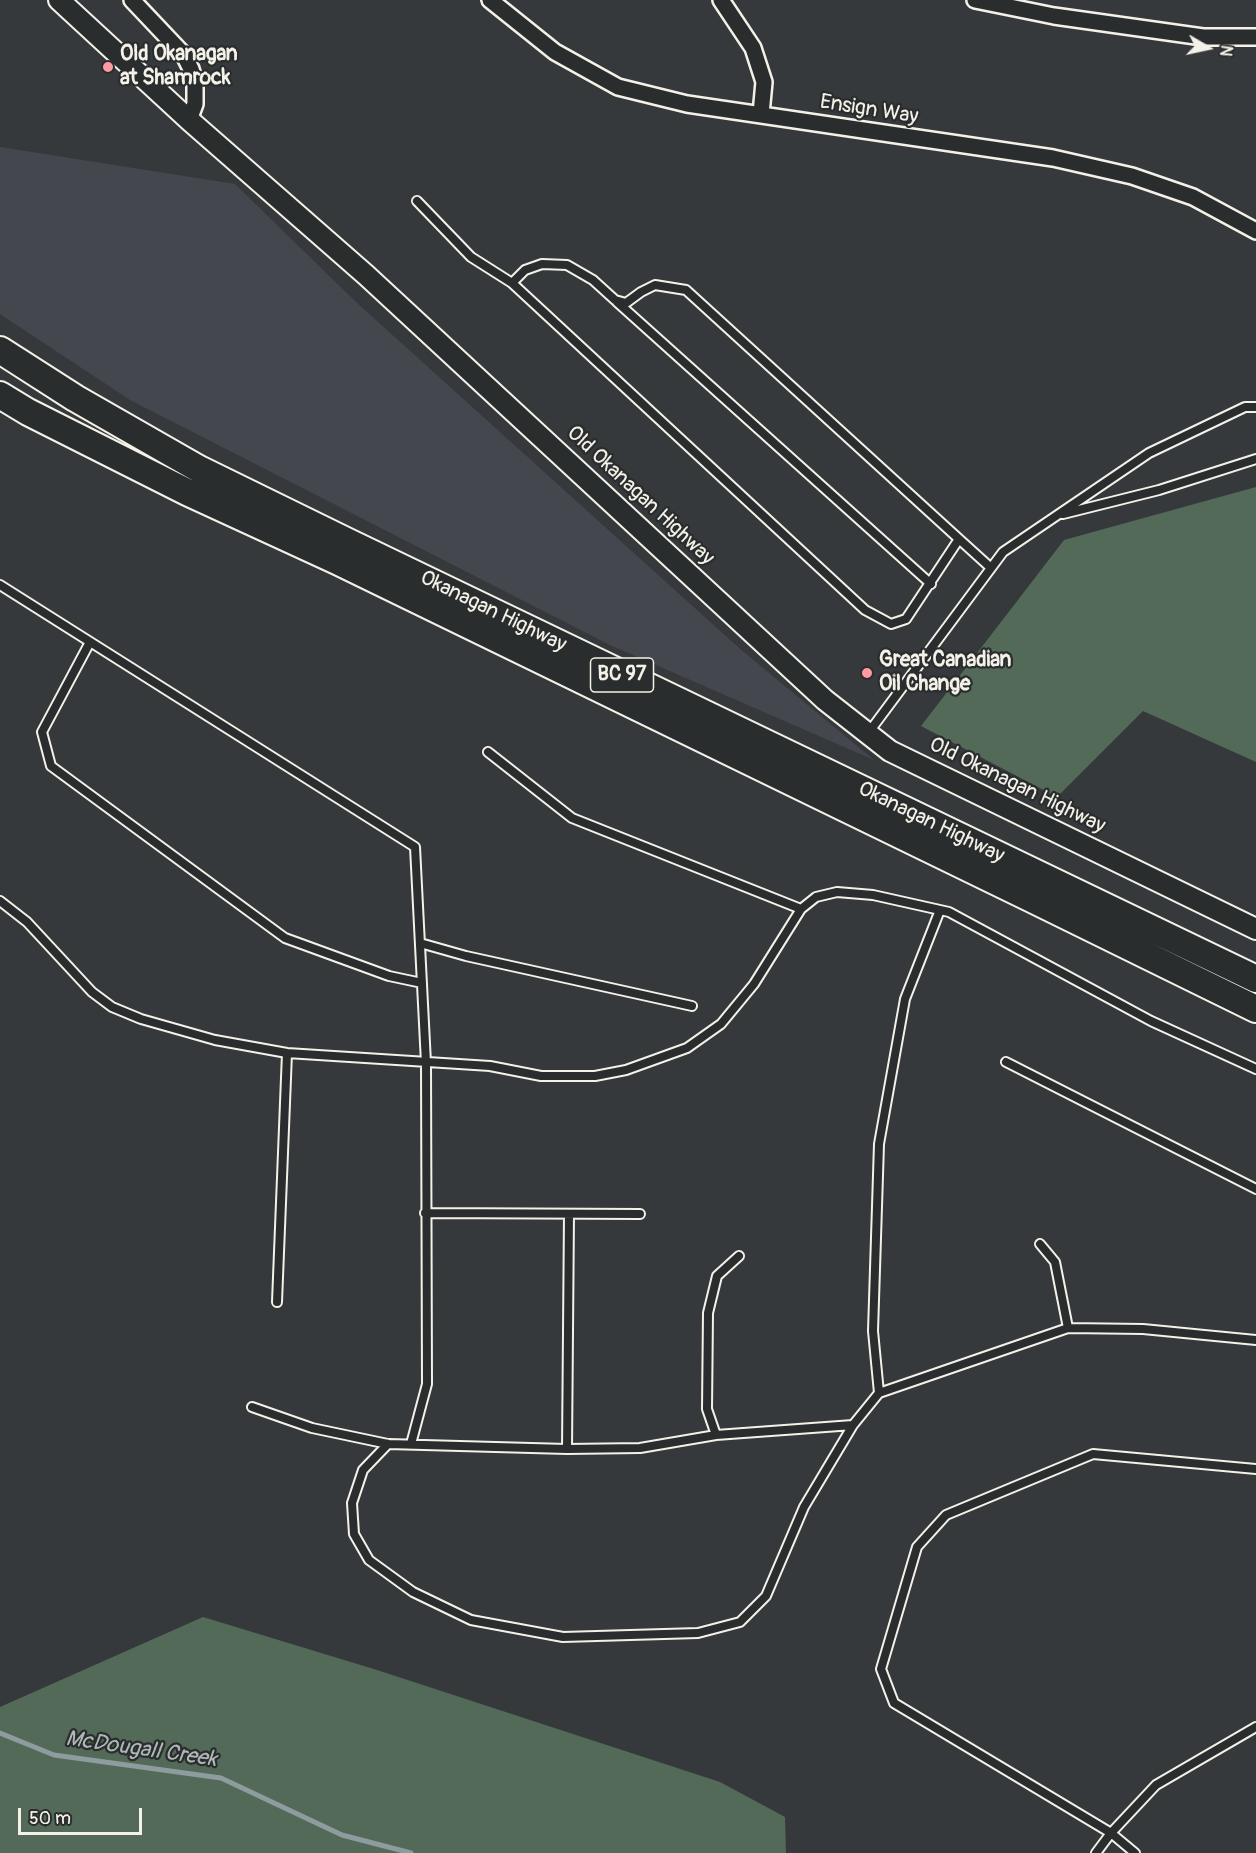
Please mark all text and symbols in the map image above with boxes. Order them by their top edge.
north arrow [1178,18,1238,78]
place label: Old Okanagan at Shamrock [120,42,238,92]
text: N [1215,44,1237,58]
marker: Old Okanagan at Shamrock [101,60,115,74]
street label: Ensign Way [818,90,920,130]
street label: Old Okanagan Highway [561,421,719,571]
street label: Okanagan Highway [416,566,570,658]
place label: Great Canadian Oil Change [879,648,1011,698]
road number: BC 97 [590,658,654,692]
marker: Great Canadian Oil Change [860,666,874,680]
street label: Old Okanagan Highway [925,732,1109,840]
street label: Okanagan Highway [854,777,1008,869]
water label: McDougall Creek [64,1726,218,1774]
scale bar [21,1796,146,1834]
text: 50 m [29,1807,71,1830]

